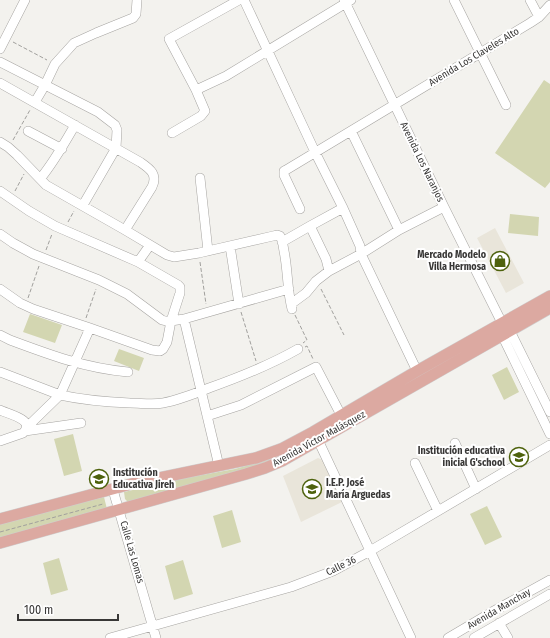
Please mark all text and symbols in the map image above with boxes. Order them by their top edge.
street label: Avenida Los Claveles Alto [427,25,521,89]
street label: Avenida Los Naranjos [397,120,447,204]
place label: Mercado Modelo Villa Hermosa [417,249,487,273]
shop icon: Mercado Modelo Villa Hermosa [489,250,511,272]
street label: Avenida Victor Malásquez [271,408,367,469]
place label: Institución educativa inicial G'school [418,444,505,469]
school or university icon: Institución educativa inicial G'school [508,446,530,468]
place label: Institución Educativa Jireh [113,466,174,491]
school or university icon: Institución Educativa Jireh [88,468,110,490]
place label: I.E.P. José María Arguedas [326,476,391,501]
school or university icon: I.E.P. José María Arguedas [301,478,323,500]
street label: Calle Las Lomas [117,519,147,585]
street label: Calle 36 [324,554,358,578]
street label: Avenida Manchay [465,586,533,632]
scale bar [18,596,118,622]
text: 100 m [24,603,53,617]

